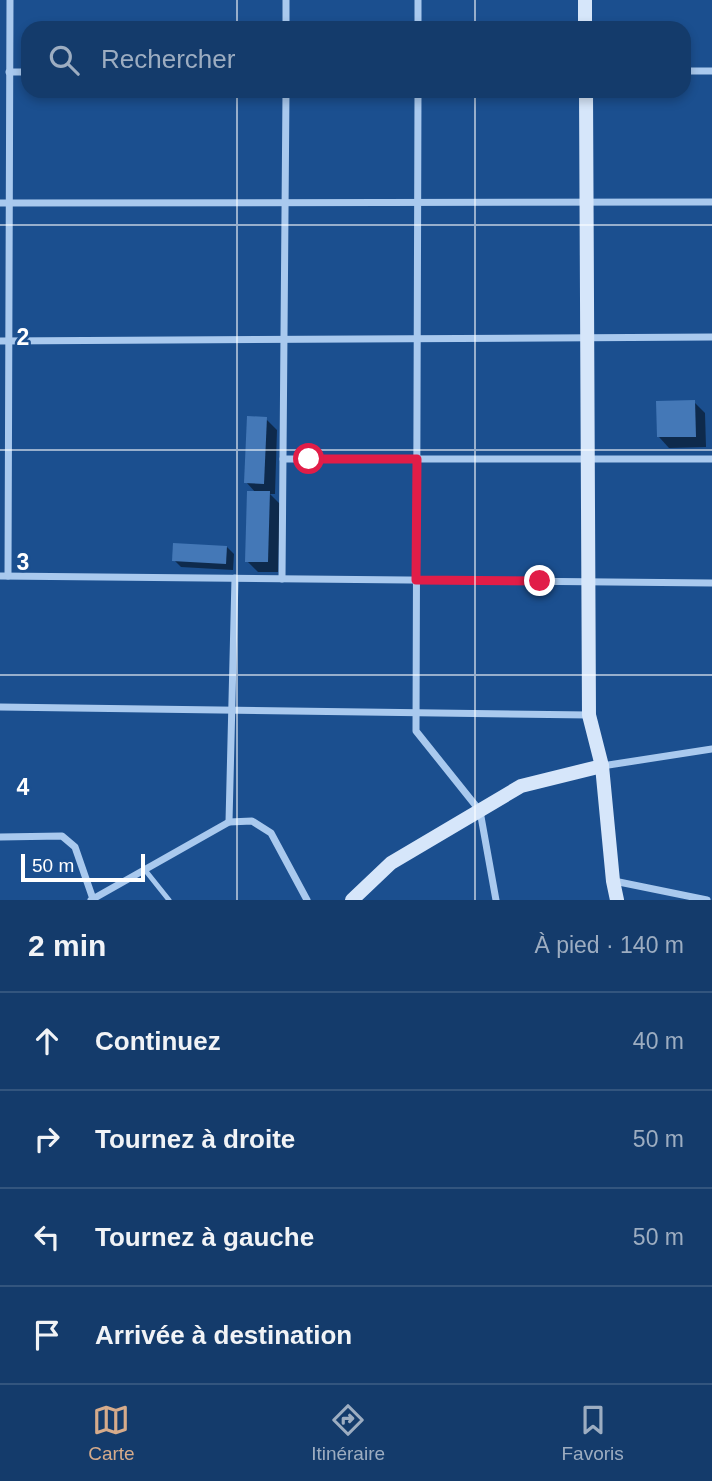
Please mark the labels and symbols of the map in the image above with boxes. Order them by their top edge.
text: 2 [17,324,29,350]
route start [293,443,324,474]
text: 3 [17,549,29,575]
route end [524,565,555,596]
text: 4 [17,774,30,800]
scale bar [21,851,145,883]

